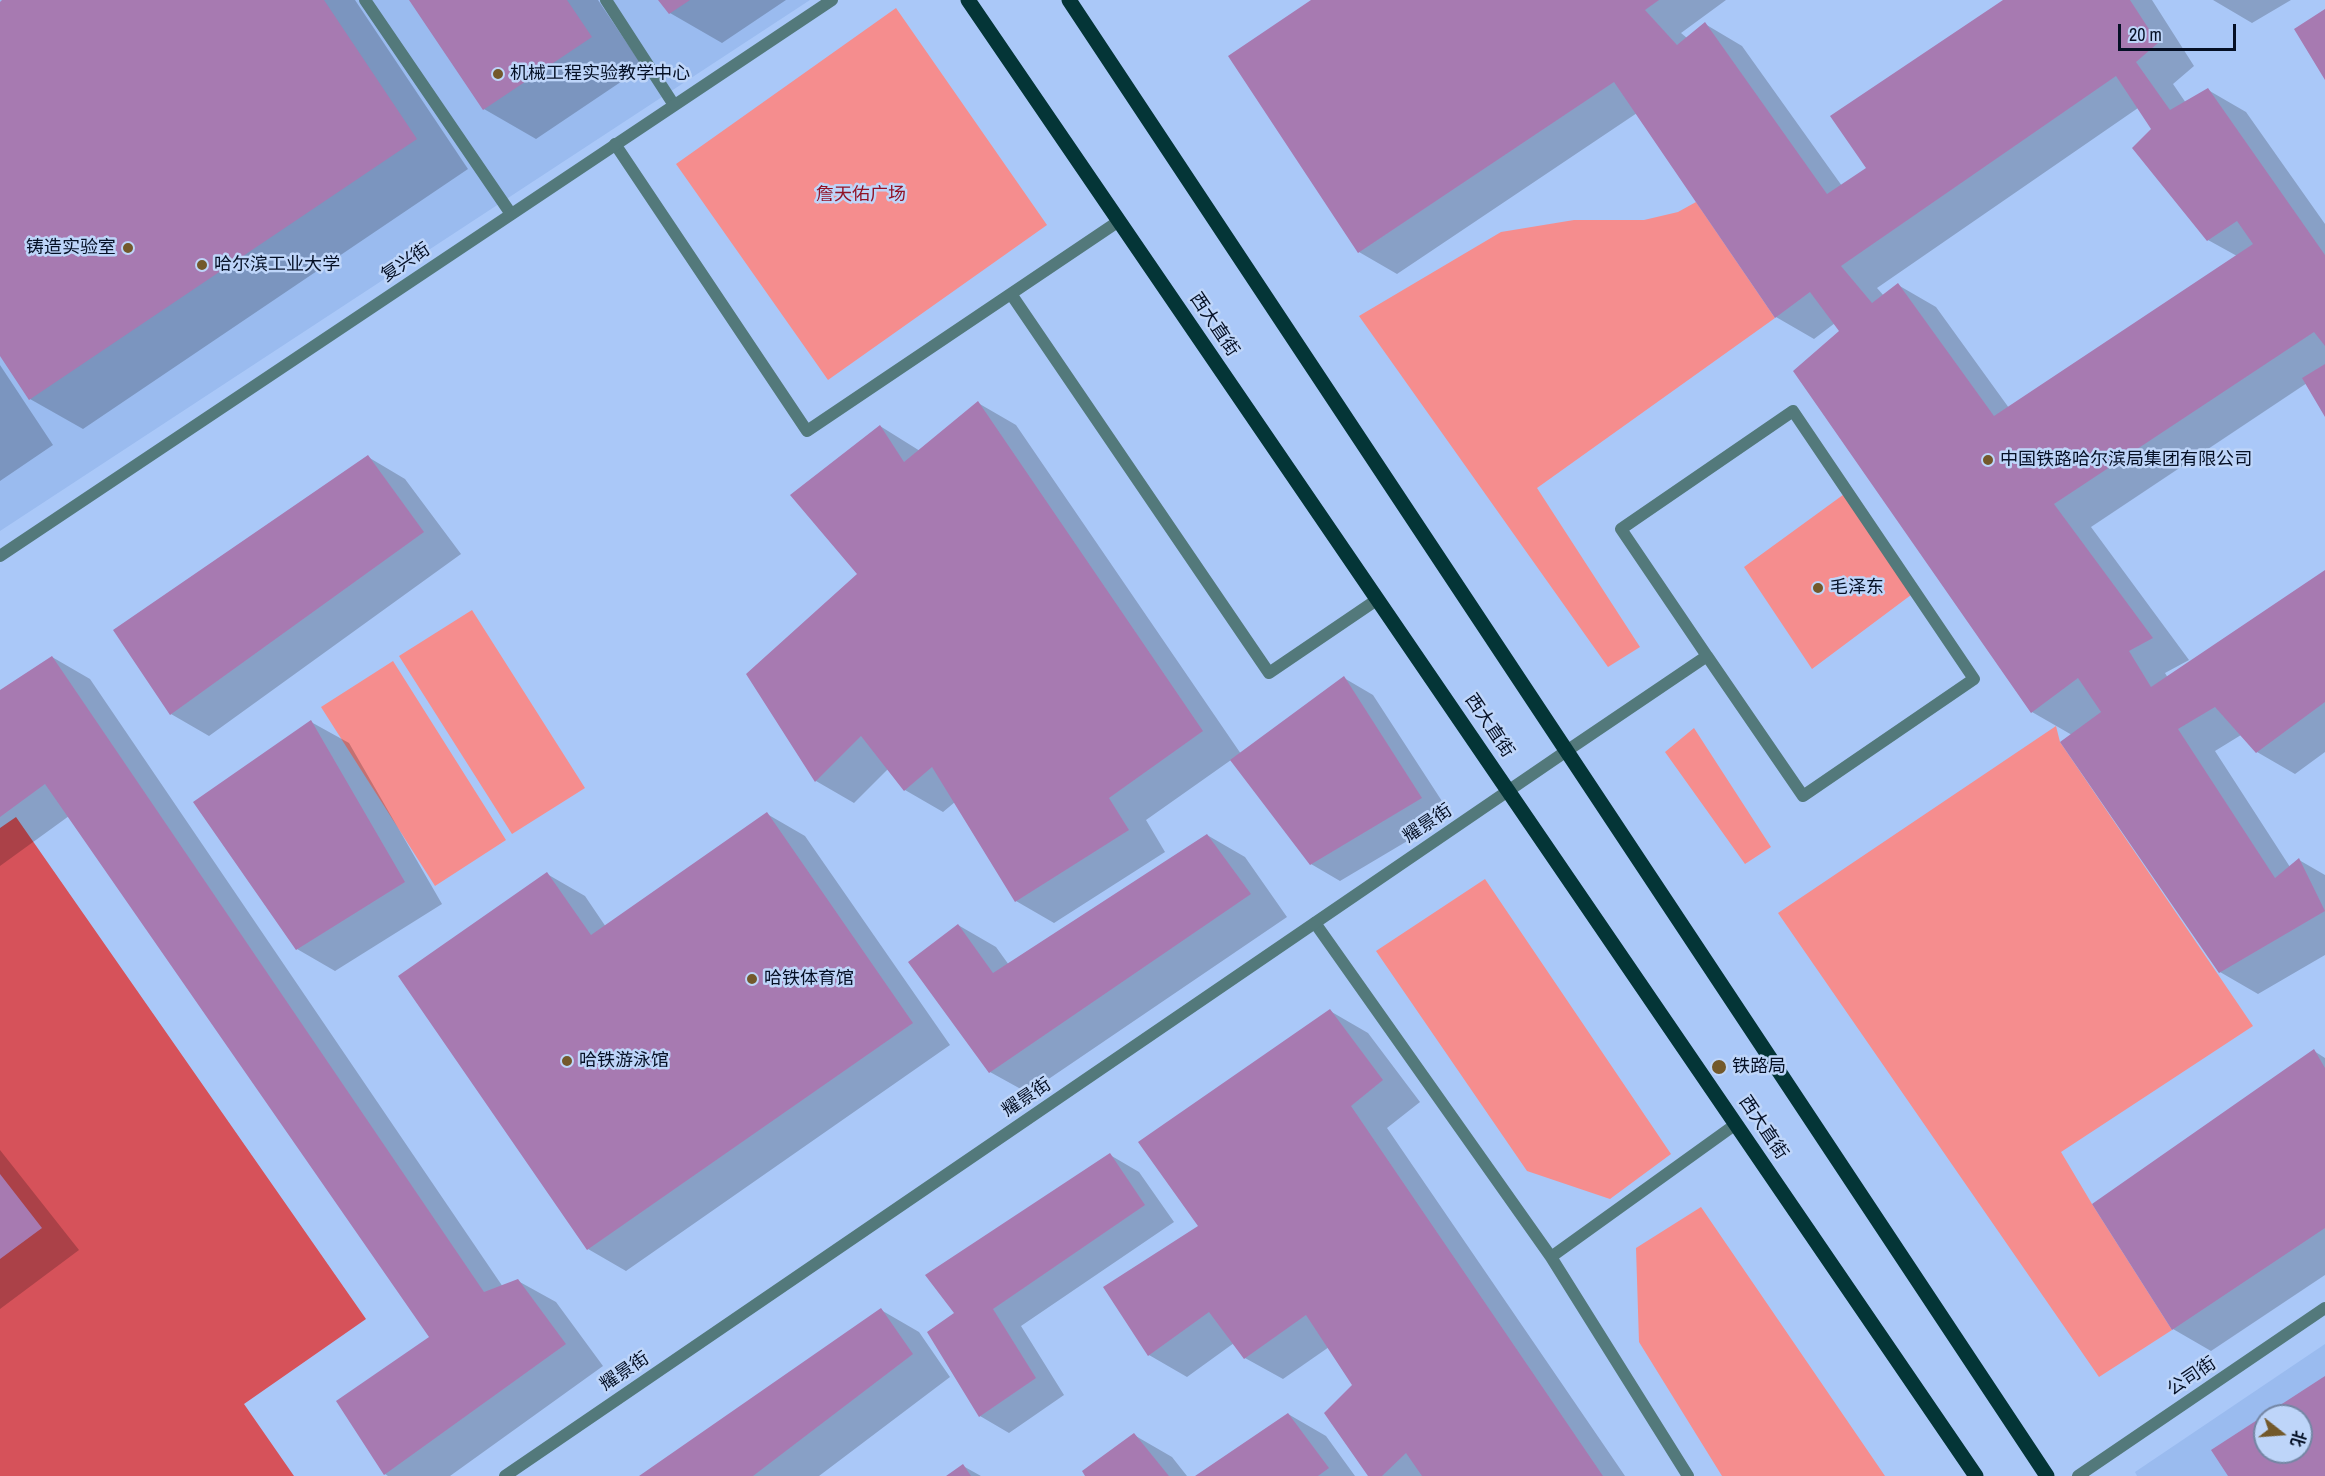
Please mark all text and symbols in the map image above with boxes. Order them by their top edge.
scale bar [2121,12,2240,50]
text: 20 m [2129,22,2162,47]
place label: 机械工程实验教学中心 [510,63,690,85]
marker: 机械工程实验教学中心 [491,67,505,81]
park label: 詹天佑广场 [816,184,906,206]
place label: 铸造实验室 [26,237,116,259]
street label: 复兴街 [378,239,434,287]
marker: 铸造实验室 [121,241,135,255]
place label: 哈尔滨工业大学 [214,254,340,276]
marker: 哈尔滨工业大学 [195,258,209,272]
street label: 西大直街 [1185,289,1243,361]
place label: 中国铁路哈尔滨局集团有限公司 [2000,449,2252,471]
marker: 中国铁路哈尔滨局集团有限公司 [1981,453,1995,467]
place label: 毛泽东 [1830,577,1884,599]
marker: 毛泽东 [1811,581,1825,595]
street label: 西大直街 [1460,690,1518,762]
street label: 耀景街 [1400,800,1456,848]
place label: 哈铁体育馆 [764,968,854,990]
marker: 哈铁体育馆 [745,972,759,986]
place label: 哈铁游泳馆 [579,1050,669,1072]
marker: 哈铁游泳馆 [560,1054,574,1068]
place label: 铁路局 [1732,1056,1786,1078]
marker: 铁路局 [1710,1058,1728,1076]
street label: 耀景街 [999,1074,1055,1122]
street label: 西大直街 [1734,1092,1792,1164]
street label: 耀景街 [597,1348,653,1396]
street label: 公司街 [2164,1353,2220,1401]
north arrow [2253,1404,2313,1464]
text: 北 [2285,1428,2311,1450]

